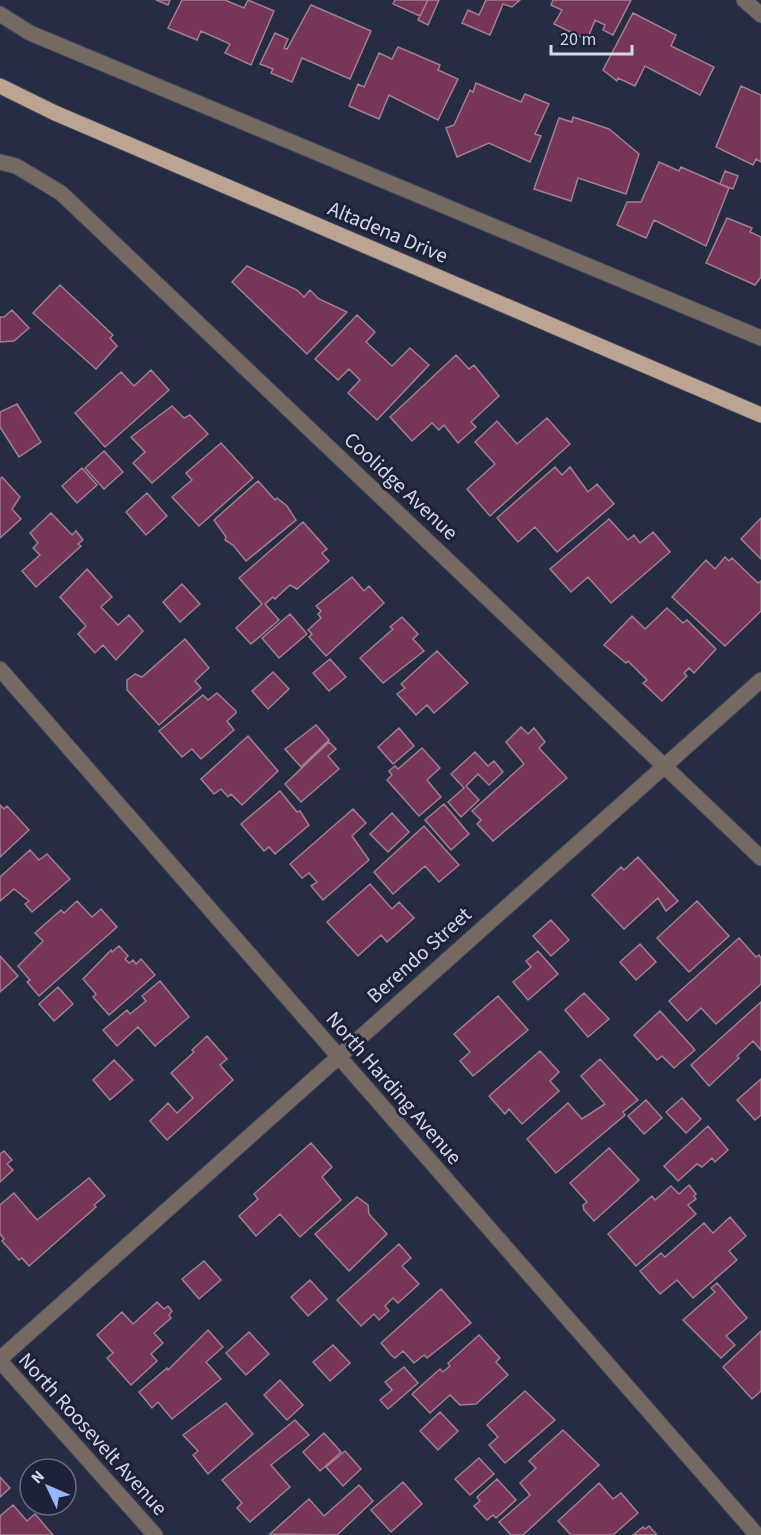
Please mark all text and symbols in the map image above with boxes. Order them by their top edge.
scale bar [551,18,632,56]
text: 20 m [560,27,596,52]
street label: Altadena Drive [323,193,453,271]
street label: Coolidge Avenue [337,425,465,547]
street label: Berendo Street [360,900,478,1010]
street label: North Harding Avenue [319,1005,469,1171]
street label: North Roosevelt Avenue [13,1347,173,1521]
north arrow [18,1457,78,1517]

